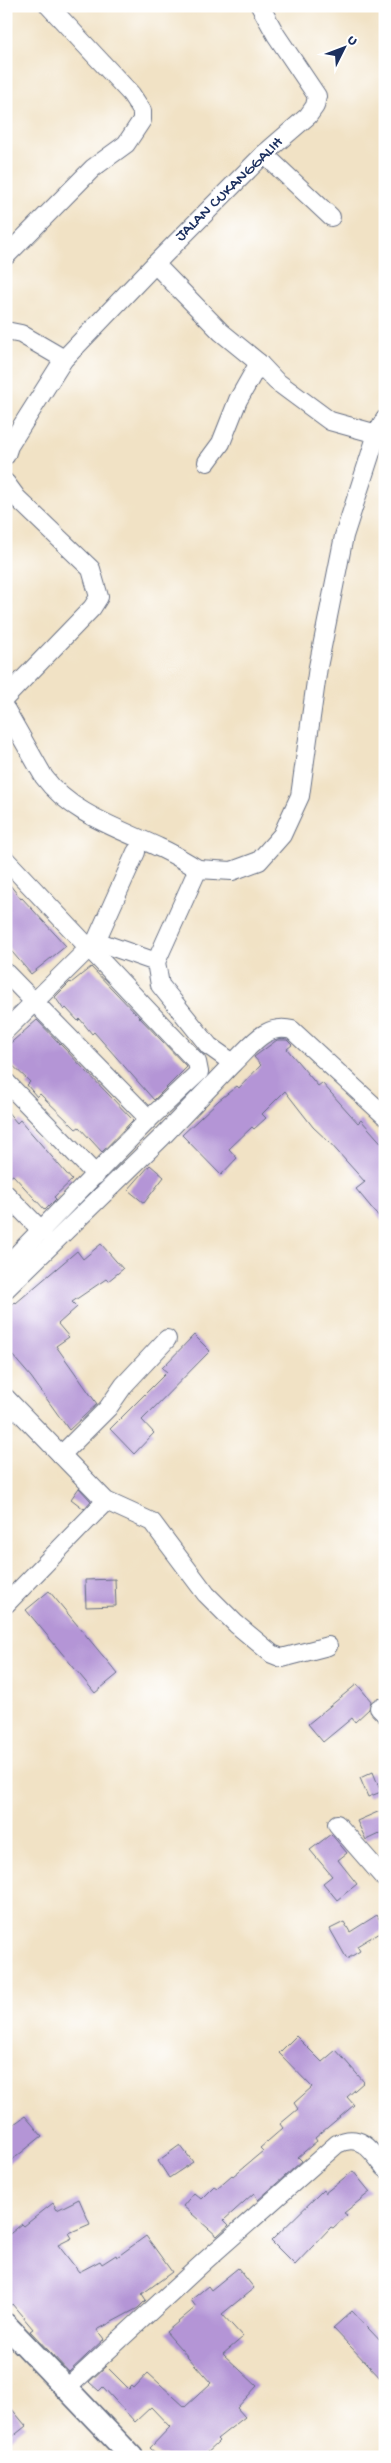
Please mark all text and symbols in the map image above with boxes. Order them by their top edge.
north arrow [318,22,368,72]
text: U [343,32,361,50]
street label: JALAN CUKANGGALIH [172,133,288,246]

